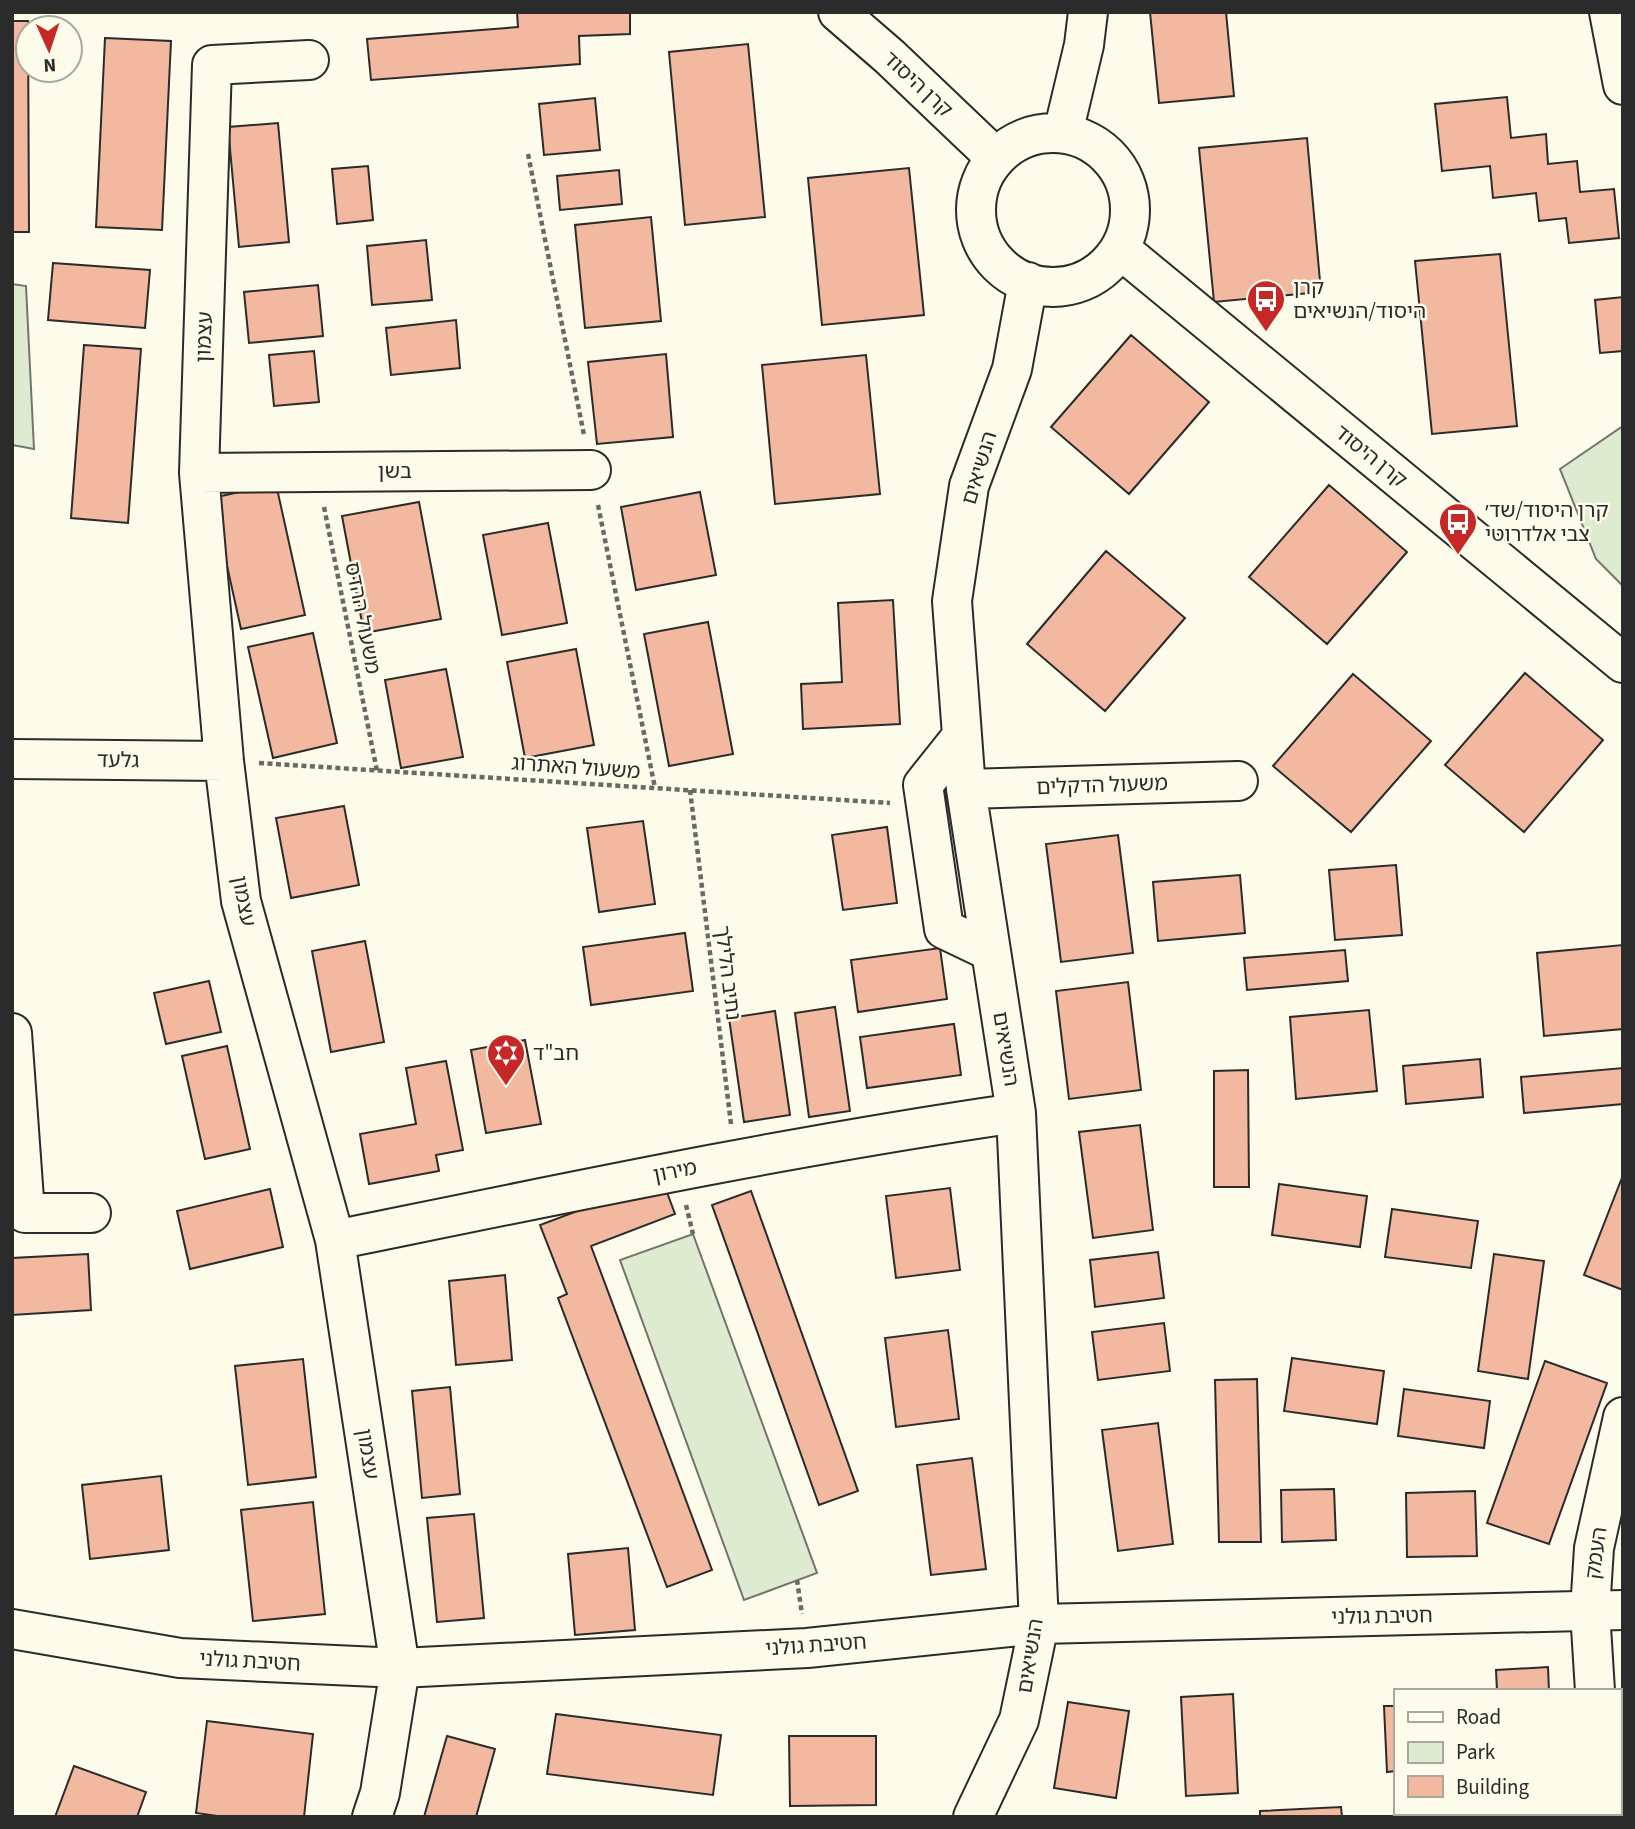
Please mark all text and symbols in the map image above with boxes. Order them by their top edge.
north arrow [14,14,84,84]
street label: קרן היסוד [876,44,960,124]
text: N [43,51,57,78]
place label: קרן היסוד/הנשיאים [1293,272,1426,326]
bus stop icon: קרן היסוד/הנשיאים [1245,278,1287,333]
street label: עצמון [188,311,220,363]
street label: קרן היסוד [1328,417,1414,495]
street label: הנשיאים [954,428,1004,508]
street label: בשן [378,456,412,486]
place label: קרן היסוד/שד׳ צבי אלדרוטי [1485,495,1609,549]
bus stop icon: קרן היסוד/שד׳ צבי אלדרוטי [1437,501,1479,556]
street label: משעול ההדס [337,559,389,677]
street label: גלעד [97,745,140,775]
street label: משעול האתרוג [511,748,642,786]
street label: משעול הדקלים [1036,768,1168,802]
street label: עצמון [224,873,264,929]
street label: נתיב הלילך [707,924,749,1022]
street label: הנשיאים [985,1009,1027,1089]
synagogue icon: חב"ד [485,1032,527,1087]
place label: חב"ד [533,1038,579,1068]
street label: מירון [651,1152,700,1190]
street label: עצמון [349,1426,387,1482]
street label: העמק [1577,1525,1615,1581]
street label: חטיבת גולני [1331,1600,1433,1632]
street label: הנשיאים [1009,1616,1051,1696]
street label: חטיבת גולני [764,1626,868,1664]
street label: חטיבת גולני [198,1643,302,1679]
legend [1394,1689,1621,1815]
text: Road [1456,1702,1501,1732]
text: Park [1456,1737,1496,1767]
text: Building [1456,1772,1530,1802]

